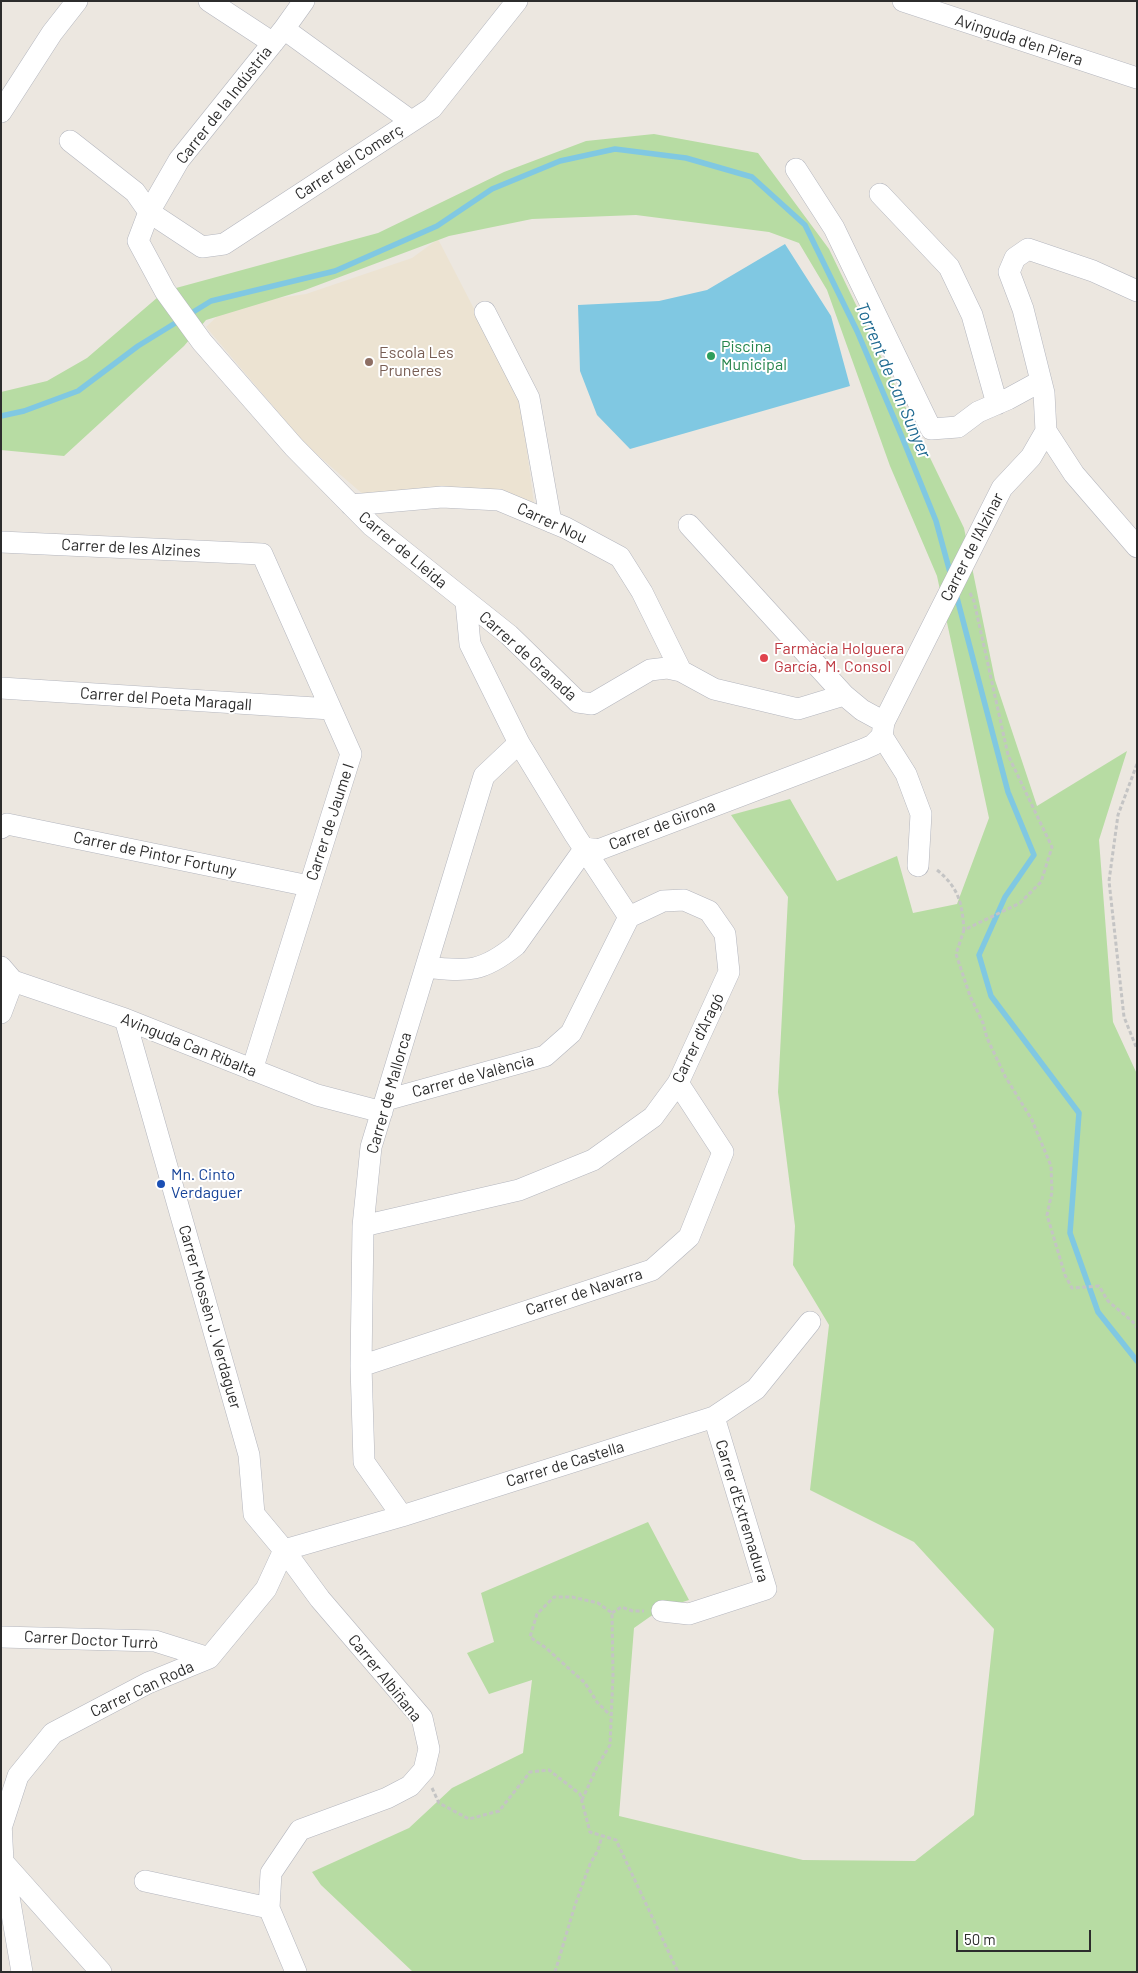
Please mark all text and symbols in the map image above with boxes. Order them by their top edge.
street label: Avinguda d'en Piera [953,10,1085,70]
street label: Carrer de la Indústria [172,42,276,168]
street label: Carrer del Comerç [291,120,407,204]
water label: Torrent de Can Sunyer [850,299,936,461]
place label: Piscina Municipal [721,337,787,375]
place label: Escola Les Pruneres [379,343,454,381]
marker: Piscina Municipal [705,350,717,362]
marker: Escola Les Pruneres [363,356,375,368]
street label: Carrer de l'Alzinar [936,489,1008,605]
street label: Carrer Nou [514,498,590,548]
street label: Carrer de Lleida [355,507,451,593]
street label: Carrer de les Alzines [61,535,201,561]
street label: Carrer de Granada [475,607,581,705]
place label: Farmàcia Holguera García, M. Consol [774,639,904,677]
marker: Farmàcia Holguera García, M. Consol [758,652,770,664]
street label: Carrer del Poeta Maragall [79,683,253,715]
street label: Carrer de Jaume I [302,761,358,883]
street label: Carrer de Girona [606,796,718,854]
street label: Carrer de Pintor Fortuny [72,827,238,881]
street label: Carrer d'Aragó [668,990,728,1086]
street label: Avinguda Can Ribalta [118,1009,260,1081]
street label: Carrer de Mallorca [363,1030,415,1156]
street label: Carrer de València [410,1050,536,1102]
place label: Mn. Cinto Verdaguer [171,1165,242,1203]
marker: Mn. Cinto Verdaguer [155,1178,167,1190]
street label: Carrer Mossèn J. Verdaguer [175,1223,245,1411]
street label: Carrer de Navarra [523,1264,645,1320]
street label: Carrer de Castella [504,1437,626,1491]
street label: Carrer d'Extremadura [711,1438,773,1584]
street label: Carrer Doctor Turrò [23,1627,159,1653]
street label: Carrer Albiñana [344,1630,426,1726]
street label: Carrer Can Roda [87,1657,197,1721]
scale bar [958,1920,1093,1952]
text: 50 m [964,1930,996,1948]

